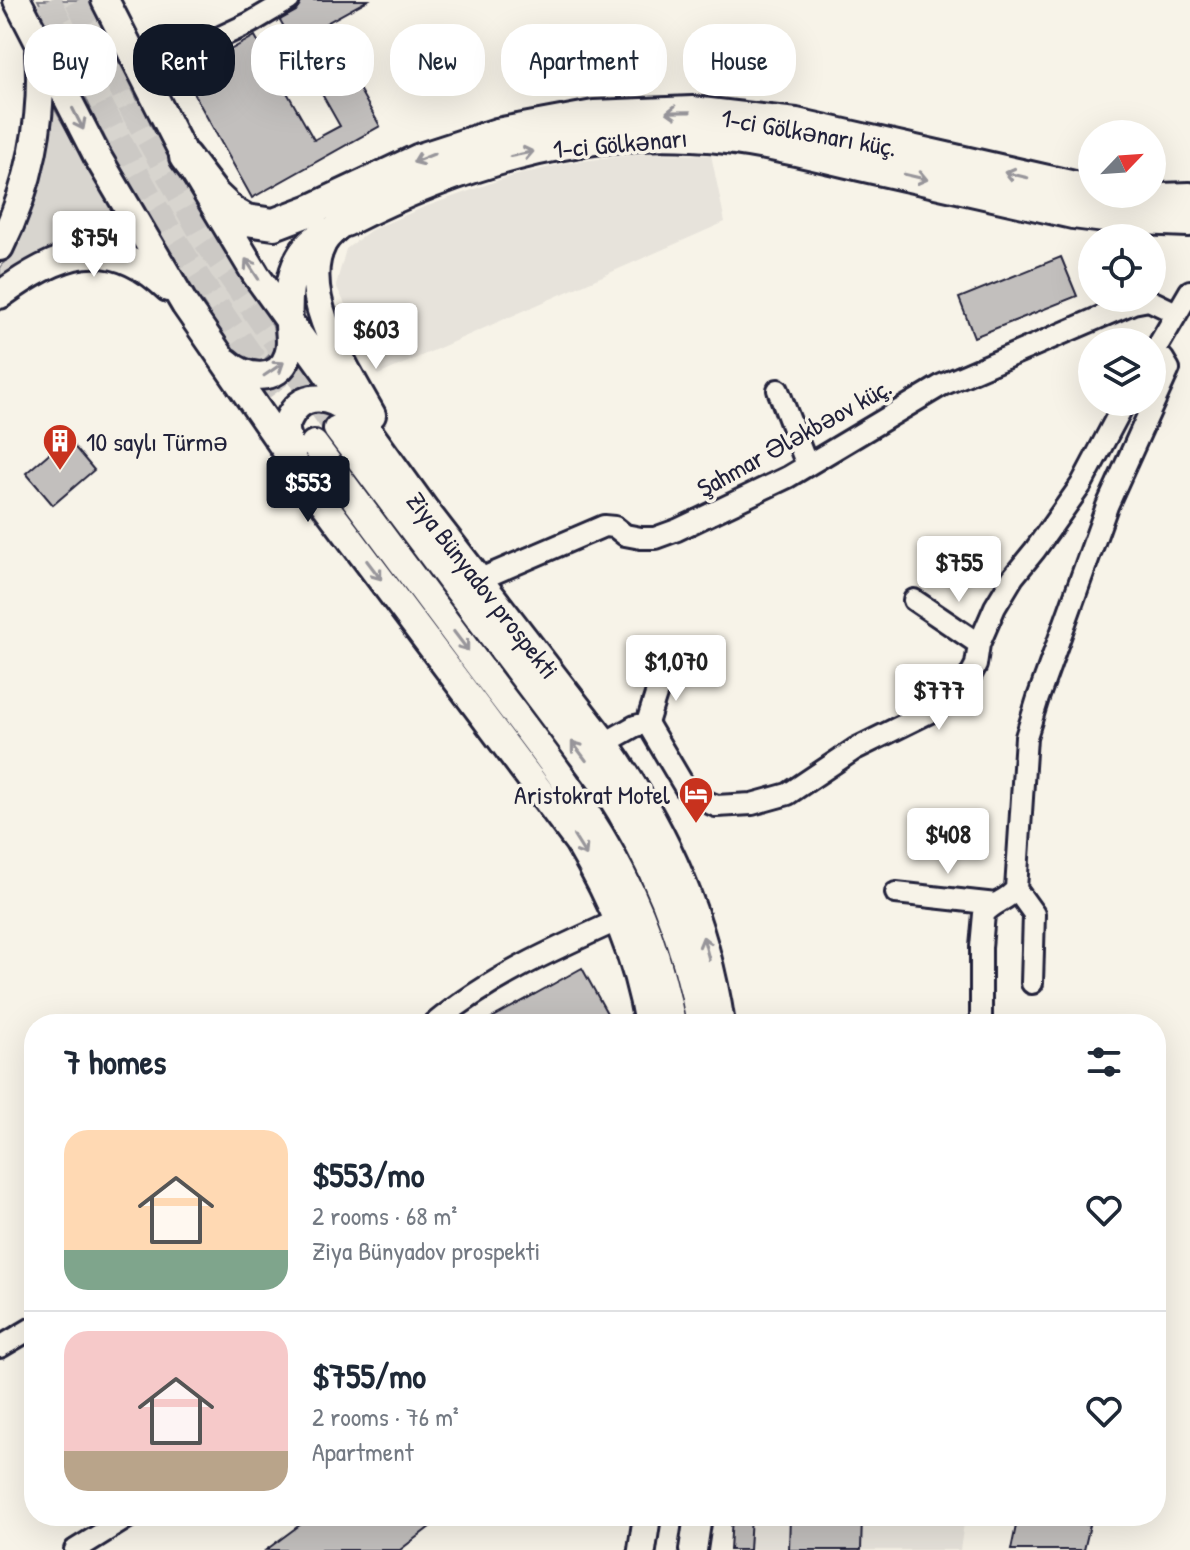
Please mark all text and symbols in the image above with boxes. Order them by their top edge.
chip: Buy [24,24,117,96]
chip: Rent [133,24,235,96]
chip: Filters [251,24,374,96]
chip: New [390,24,485,96]
chip: Apartment [501,24,667,96]
chip: House [683,24,796,96]
street label: 1-ci Gölkənarı küç. [719,99,899,165]
one-way arrow [665,104,692,120]
one-way arrow [71,107,87,131]
street label: 1-ci Gölkənarı [551,120,689,166]
north arrow [1078,120,1166,208]
map controls [1078,120,1166,416]
one-way arrow [508,146,534,161]
one-way arrow [412,151,437,166]
one-way arrow [1003,167,1029,182]
one-way arrow [902,170,928,185]
pin: $754 [47,211,141,279]
text: $754 [71,219,117,254]
button: locate [1078,224,1166,312]
one-way arrow [244,259,261,281]
pin: $603 [329,303,423,371]
text: $603 [353,311,399,346]
button: layers [1078,328,1166,416]
one-way arrow [262,360,285,377]
street label: Şahmar Ələkbəov küç. [690,369,898,505]
building icon: 10 saylı Türmə [41,422,79,472]
place label: 10 saylı Türmə [86,424,228,459]
pin: $553 [261,456,355,524]
text: $553 [285,464,331,499]
street label: Ziya Bünyadov prospekti [399,484,567,686]
pin: $755 [912,536,1006,604]
text: $755 [935,544,983,579]
one-way arrow [366,559,383,580]
one-way arrow [452,630,469,651]
pin: $1,070 [611,635,741,703]
text: $1,070 [644,643,708,678]
pin: $777 [892,664,986,732]
text: $777 [913,672,965,707]
one-way arrow [570,741,587,762]
hotel icon: Aristokrat Motel [677,775,715,825]
place label: Aristokrat Motel [514,777,670,812]
pin: $408 [901,808,995,876]
text: $408 [925,816,971,851]
one-way arrow [572,834,588,857]
one-way arrow [697,935,712,961]
text: 7 homes [64,1039,166,1085]
icon: filters [1082,1040,1126,1084]
text: $553/mo [312,1152,424,1198]
icon: home [128,1162,224,1258]
icon: heart [1082,1188,1126,1232]
text: 2 rooms · 68 m² [312,1198,457,1233]
text: Ziya Bünyadov prospekti [312,1233,540,1268]
text: $755/mo [312,1353,426,1399]
icon: home [128,1363,224,1459]
icon: heart [1082,1389,1126,1433]
text: 2 rooms · 76 m² [312,1399,459,1434]
text: Apartment [312,1434,414,1469]

